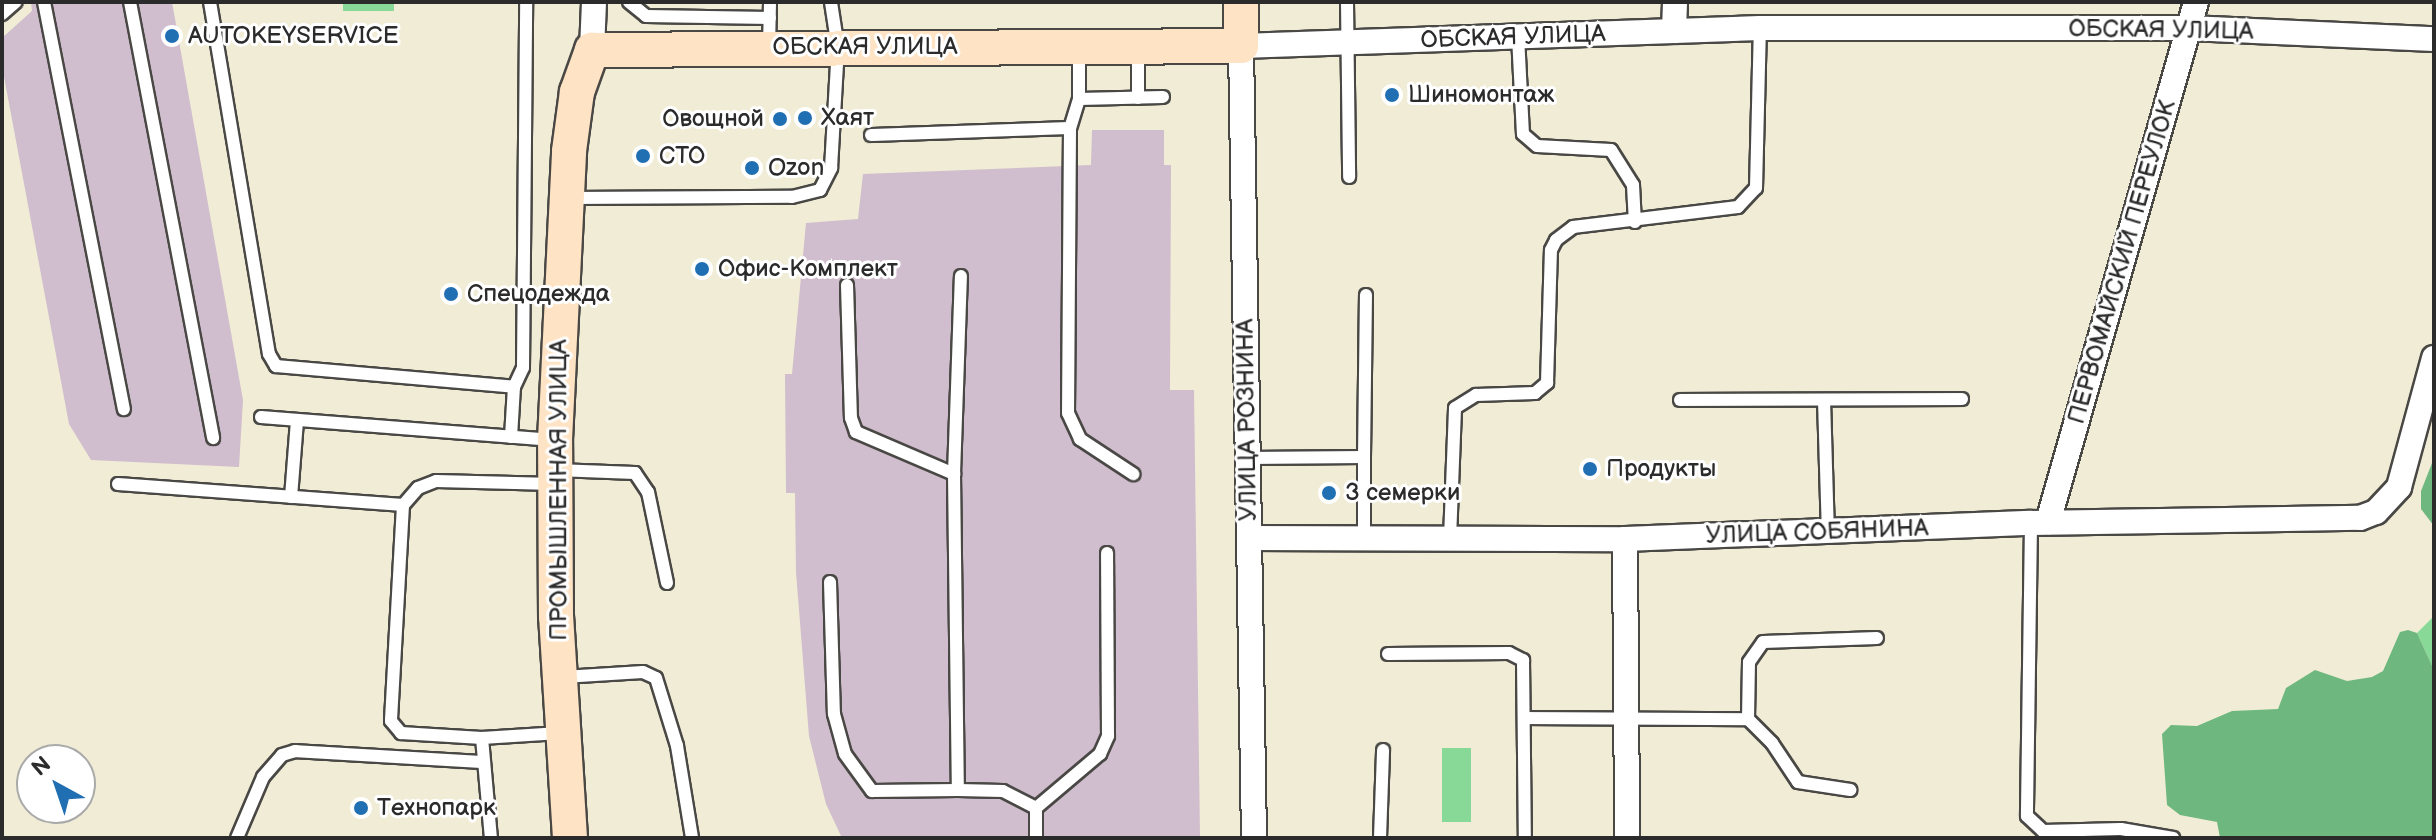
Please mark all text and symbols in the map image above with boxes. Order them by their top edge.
street label: ОБСКАЯ УЛИЦА [2068,14,2254,46]
street label: ОБСКАЯ УЛИЦА [1420,19,1606,55]
place label: AUTOKEYSERVICE [188,22,398,50]
marker: AUTOKEYSERVICE [163,27,181,45]
street label: ОБСКАЯ УЛИЦА [772,33,958,61]
place label: Шиномонтаж [1408,81,1554,109]
marker: Шиномонтаж [1383,86,1401,104]
street label: ПЕРВОМАЙСКИЙ ПЕРЕУЛОК [2062,97,2182,427]
place label: Хаят [821,104,874,132]
place label: Овощной [662,105,764,133]
marker: Хаят [796,109,814,127]
marker: Овощной [771,110,789,128]
place label: СТО [659,142,705,170]
marker: СТО [634,147,652,165]
place label: Ozon [768,154,824,182]
marker: Ozon [743,159,761,177]
place label: Офис-Комплект [718,255,898,283]
marker: Офис-Комплект [693,260,711,278]
place label: Спецодежда [467,280,610,308]
marker: Спецодежда [442,285,460,303]
street label: УЛИЦА РОЗНИНА [1231,319,1263,521]
street label: ПРОМЫШЛЕННАЯ УЛИЦА [545,339,573,641]
place label: Продукты [1606,455,1716,483]
marker: Продукты [1581,460,1599,478]
place label: 3 семерки [1345,479,1460,507]
marker: 3 семерки [1320,484,1338,502]
street label: УЛИЦА СОБЯНИНА [1705,514,1929,550]
north arrow [16,744,96,824]
text: N [27,751,57,782]
place label: Технопарк [377,794,496,822]
marker: Технопарк [352,799,370,817]

